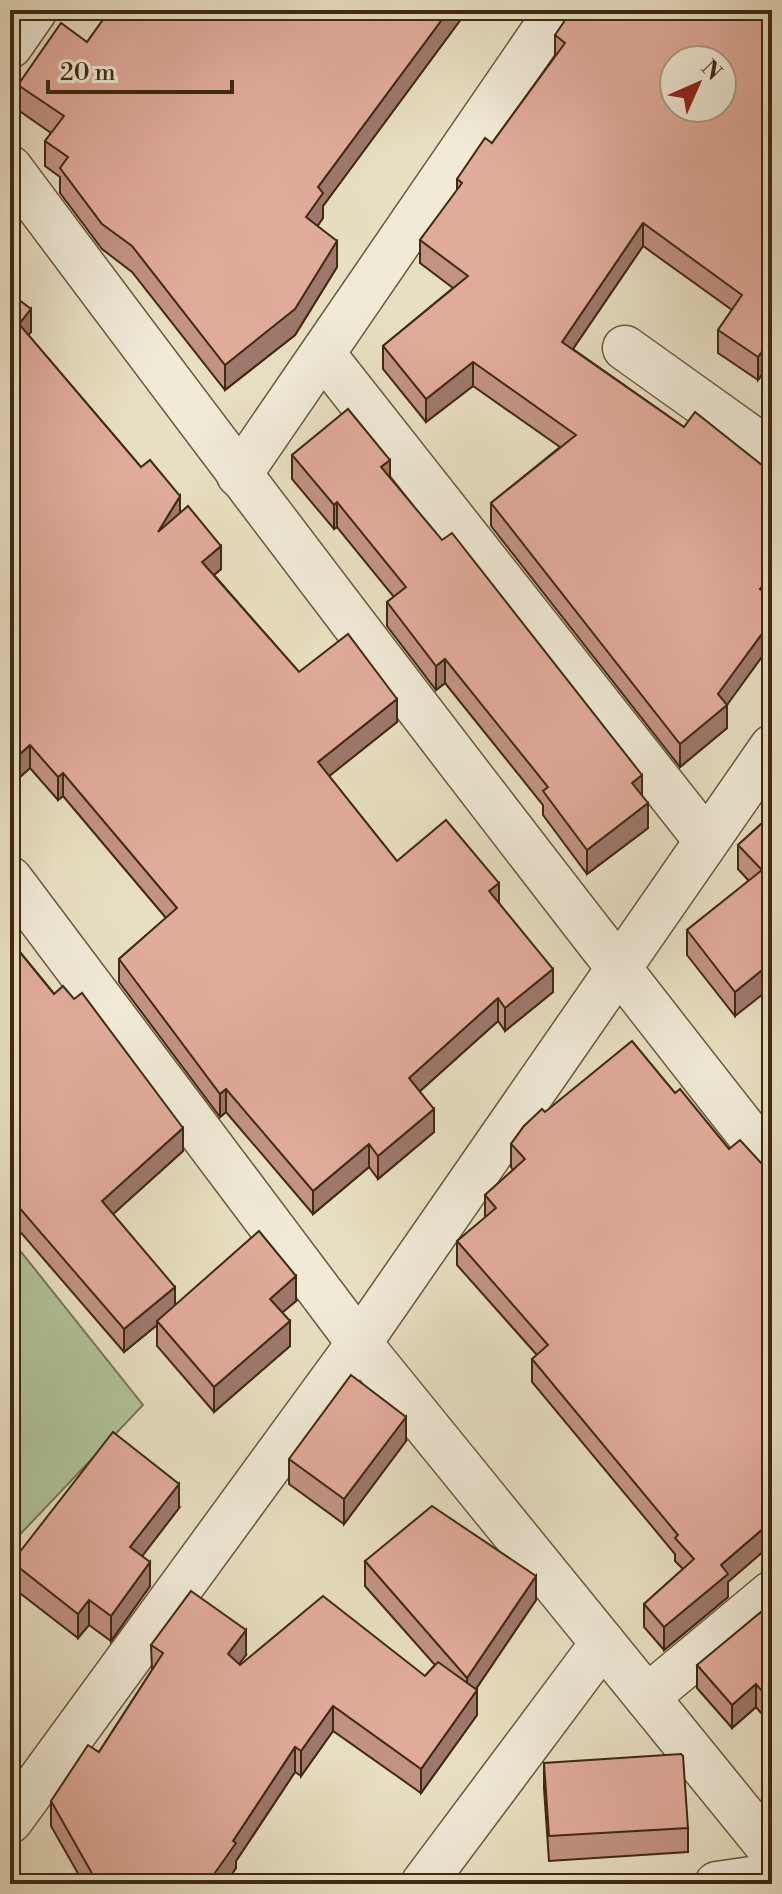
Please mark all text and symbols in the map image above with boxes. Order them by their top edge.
scale bar [48,44,232,94]
north arrow [658,44,738,124]
text: N [695,55,727,87]
text: 20 m [60,58,116,88]

